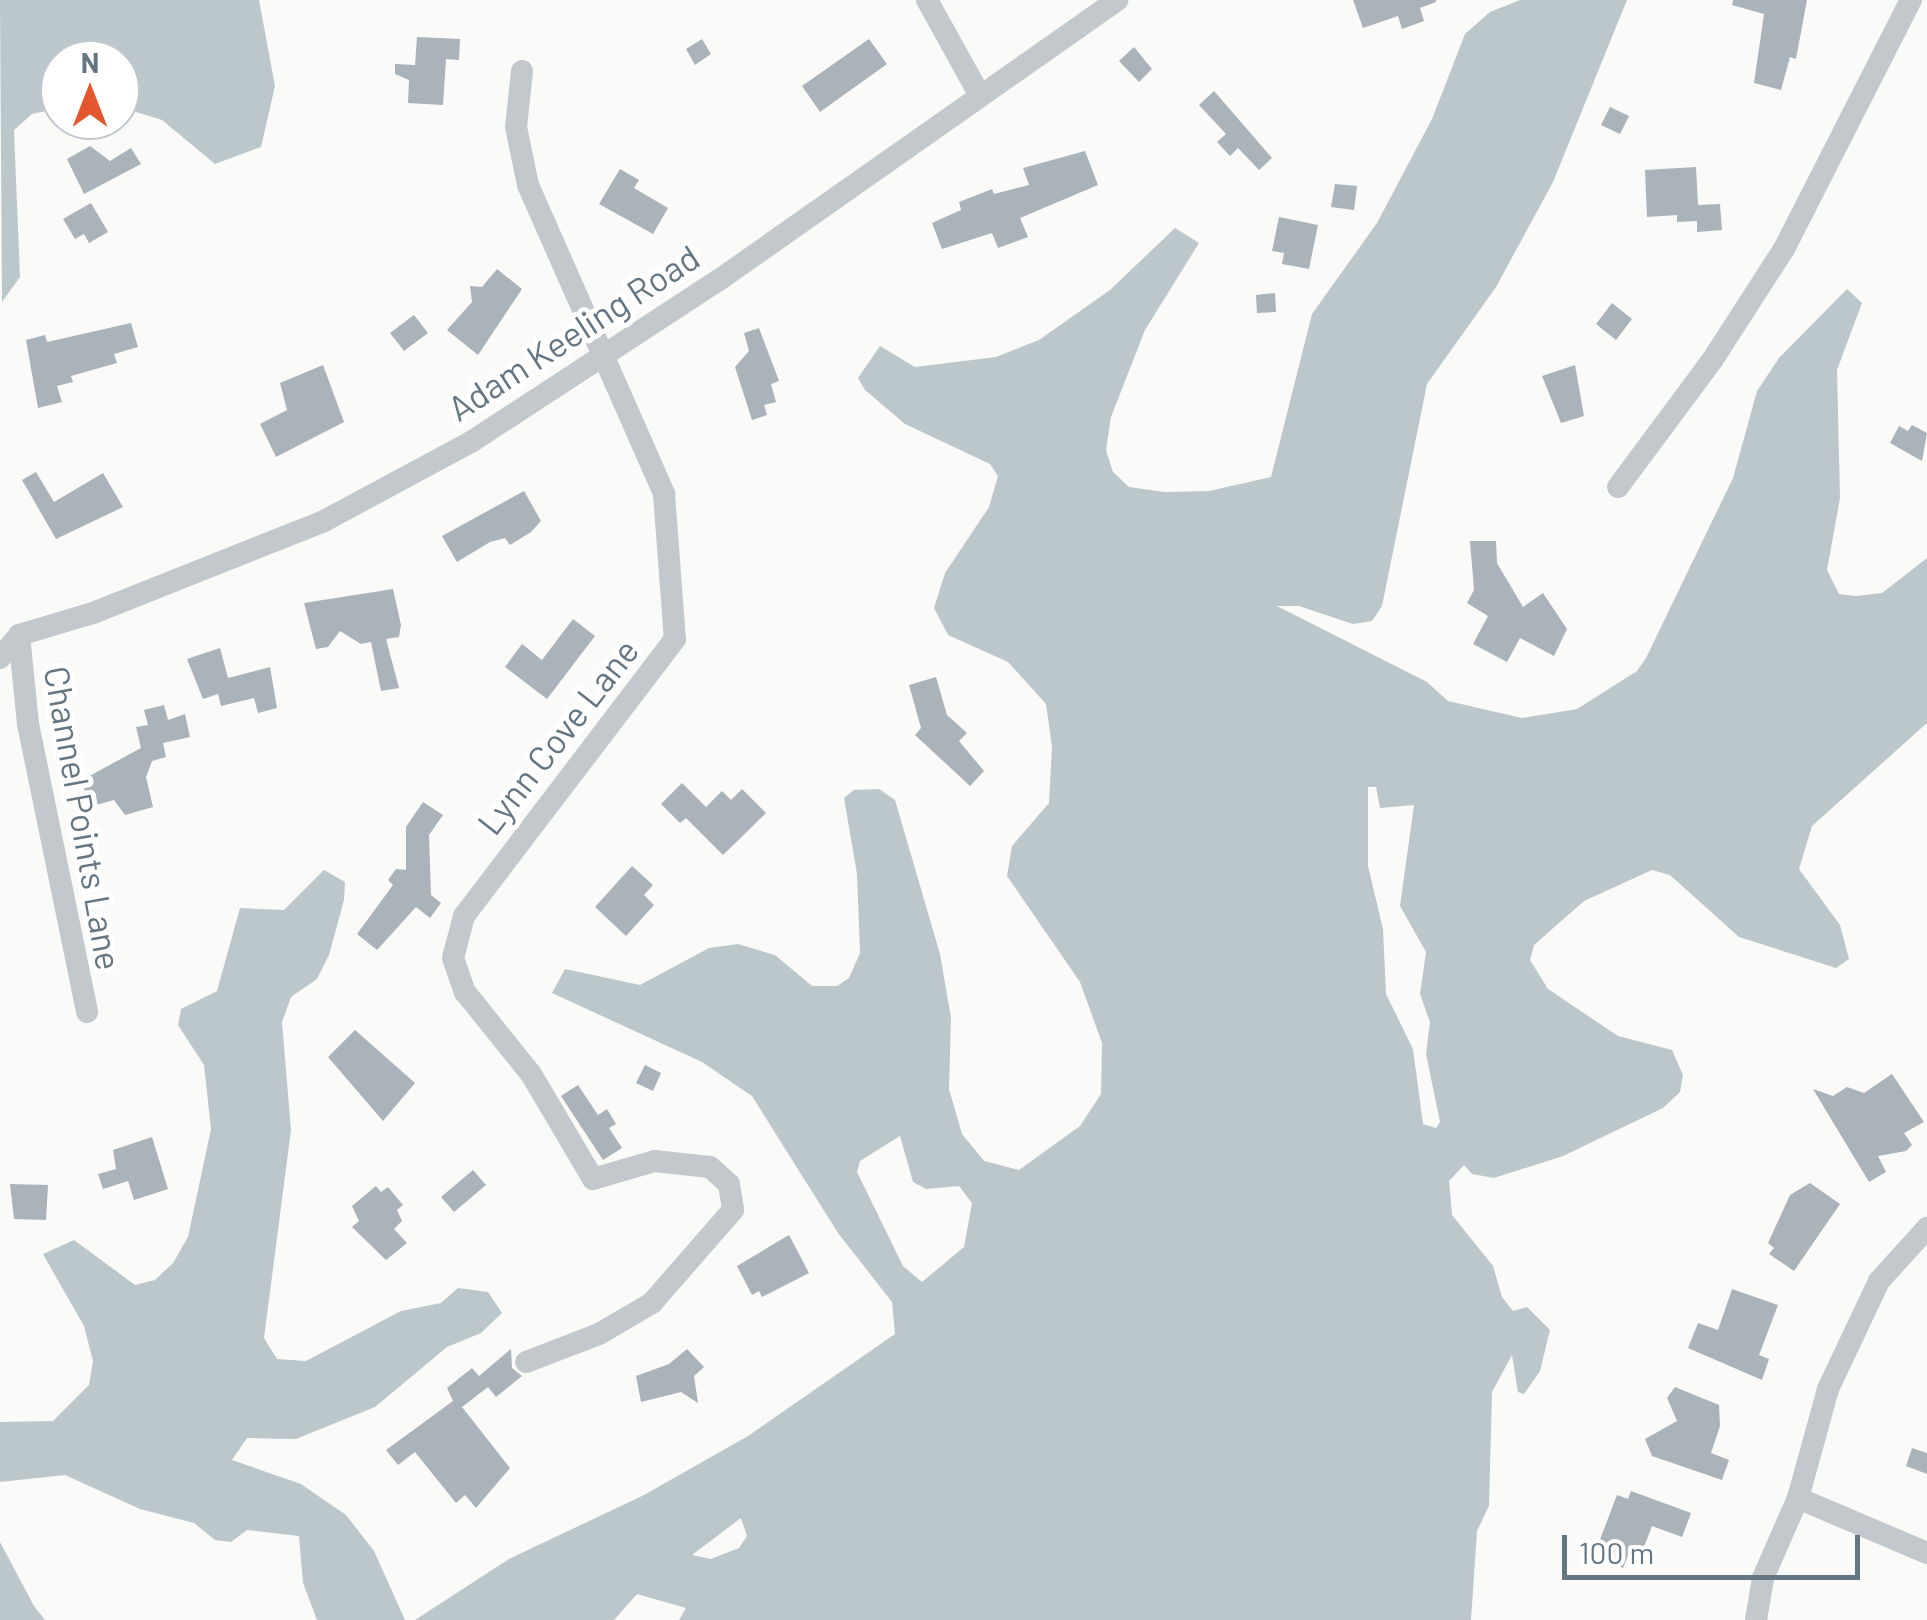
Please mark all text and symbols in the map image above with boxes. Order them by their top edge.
north arrow [40,40,140,140]
text: N [81,45,99,79]
street label: Adam Keeling Road [440,235,706,429]
street label: Lynn Cove Lane [468,630,646,842]
street label: Channel Points Lane [37,663,131,973]
scale bar [1567,1515,1864,1577]
text: 100 m [1579,1534,1654,1570]

